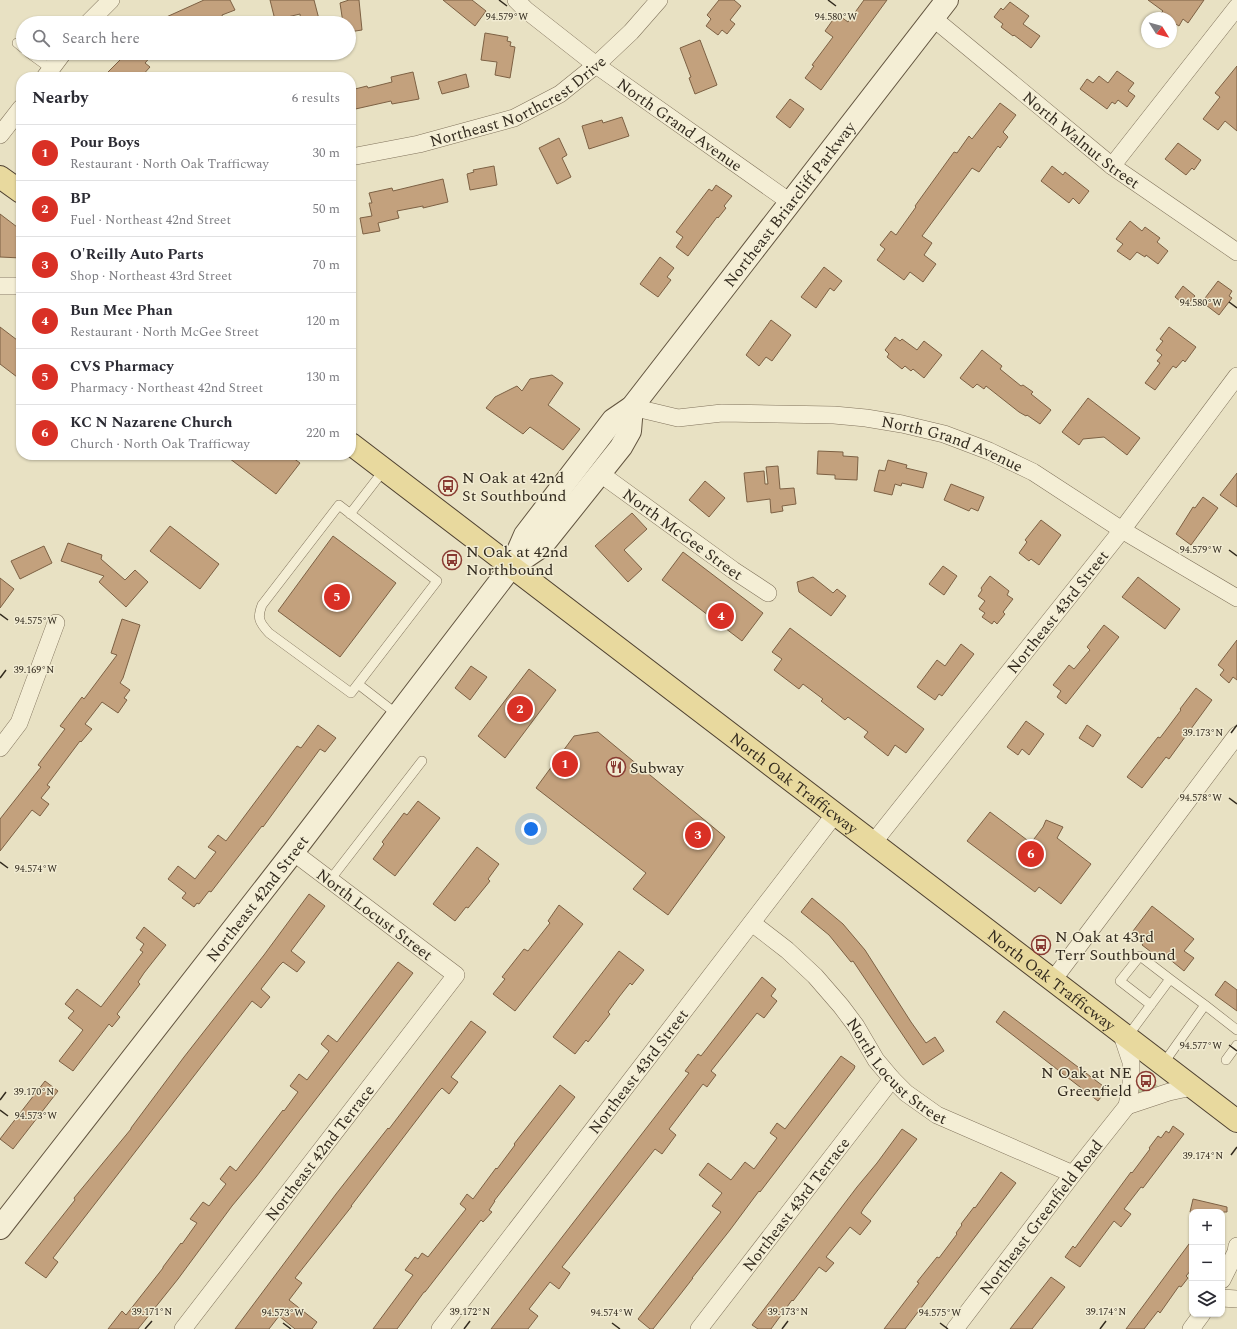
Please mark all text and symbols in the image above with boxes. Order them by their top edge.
text: 94.579°W [486,9,528,25]
text: 94.580°W [815,9,857,25]
north arrow [1141,12,1177,48]
search box [16,16,356,60]
icon: search [30,27,52,49]
text: Search here [62,27,140,50]
street label: Northeast Northcrest Drive [427,50,612,154]
street label: North Grand Avenue [612,72,747,178]
text: Nearby [32,85,88,111]
street label: North Walnut Street [1017,86,1145,195]
text: 6 results [292,88,340,108]
street label: Northeast Briarcliff Parkway [718,116,863,293]
text: Pour Boys [70,131,140,154]
text: 1 [41,143,49,163]
text: 30 m [313,143,340,163]
text: Restaurant · North Oak Trafficway [70,154,269,174]
text: BP [70,187,91,210]
text: 2 [41,199,49,219]
text: 50 m [313,199,340,219]
text: Fuel · Northeast 42nd Street [70,210,231,230]
text: O'Reilly Auto Parts [70,243,204,266]
text: 3 [41,255,49,275]
text: 70 m [313,255,340,275]
text: Shop · Northeast 43rd Street [70,266,232,286]
text: 94.580°W [1180,295,1222,311]
text: Bun Mee Phan [70,299,173,322]
text: 4 [41,311,49,331]
text: 120 m [306,311,340,331]
text: Restaurant · North McGee Street [70,322,259,342]
text: CVS Pharmacy [70,355,174,378]
text: 5 [41,367,49,387]
text: 130 m [306,367,340,387]
text: Pharmacy · Northeast 42nd Street [70,378,263,398]
street label: North Grand Avenue [880,410,1027,479]
text: KC N Nazarene Church [70,411,233,434]
text: 6 [41,423,49,443]
text: 220 m [306,423,340,443]
text: Church · North Oak Trafficway [70,434,250,454]
place label: N Oak at 42nd St Southbound [462,466,567,508]
bus stop icon: N Oak at 42nd St Southbound [437,475,459,497]
street label: North McGee Street [617,483,748,587]
place label: N Oak at 42nd Northbound [466,540,568,582]
text: 94.579°W [1180,542,1222,558]
street label: Northeast 43rd Street [1001,545,1115,679]
bus stop icon: N Oak at 42nd Northbound [441,549,463,571]
pin: 5 [324,582,350,612]
pin: 4 [708,601,734,631]
text: 94.575°W [15,613,57,629]
text: 39.169°N [14,662,54,678]
pin: 2 [507,694,533,724]
text: 39.173°N [1183,725,1223,741]
street label: North Oak Trafficway [724,727,864,841]
pin: 1 [552,749,578,779]
restaurant icon: Subway [605,756,627,778]
place label: Subway [630,756,685,780]
text: 94.578°W [1180,790,1222,806]
your location [521,819,541,839]
pin: 3 [685,820,711,850]
street label: Northeast 42nd Street [201,830,315,967]
pin: 6 [1018,839,1044,869]
text: 94.574°W [15,861,57,877]
street label: North Locust Street [311,863,438,967]
street label: North Oak Trafficway [982,923,1122,1038]
place label: N Oak at 43rd Terr Southbound [1055,925,1176,967]
bus stop icon: N Oak at 43rd Terr Southbound [1030,934,1052,956]
street label: Northeast 43rd Street [583,1004,695,1139]
street label: North Locust Street [840,1013,951,1131]
text: 94.577°W [1180,1038,1222,1054]
place label: N Oak at NE Greenfield [1041,1061,1132,1103]
bus stop icon: N Oak at NE Greenfield [1135,1070,1157,1092]
street label: Northeast 42nd Terrace [259,1080,380,1226]
text: 39.170°N [14,1084,54,1100]
text: 94.573°W [15,1108,57,1124]
street label: Northeast 43rd Terrace [737,1132,856,1277]
street label: Northeast Greenfield Road [974,1135,1109,1300]
text: 39.174°N [1183,1148,1223,1164]
map controls [1189,1209,1225,1317]
button: + [1189,1209,1225,1245]
button: − [1189,1245,1225,1281]
button: layers [1189,1281,1225,1317]
text: 39.171°N [132,1304,172,1320]
text: 39.172°N [450,1304,490,1320]
text: 39.173°N [768,1304,808,1320]
text: 39.174°N [1086,1304,1126,1320]
text: 94.573°W [262,1305,304,1321]
text: 94.574°W [591,1305,633,1321]
text: 94.575°W [919,1305,961,1321]

